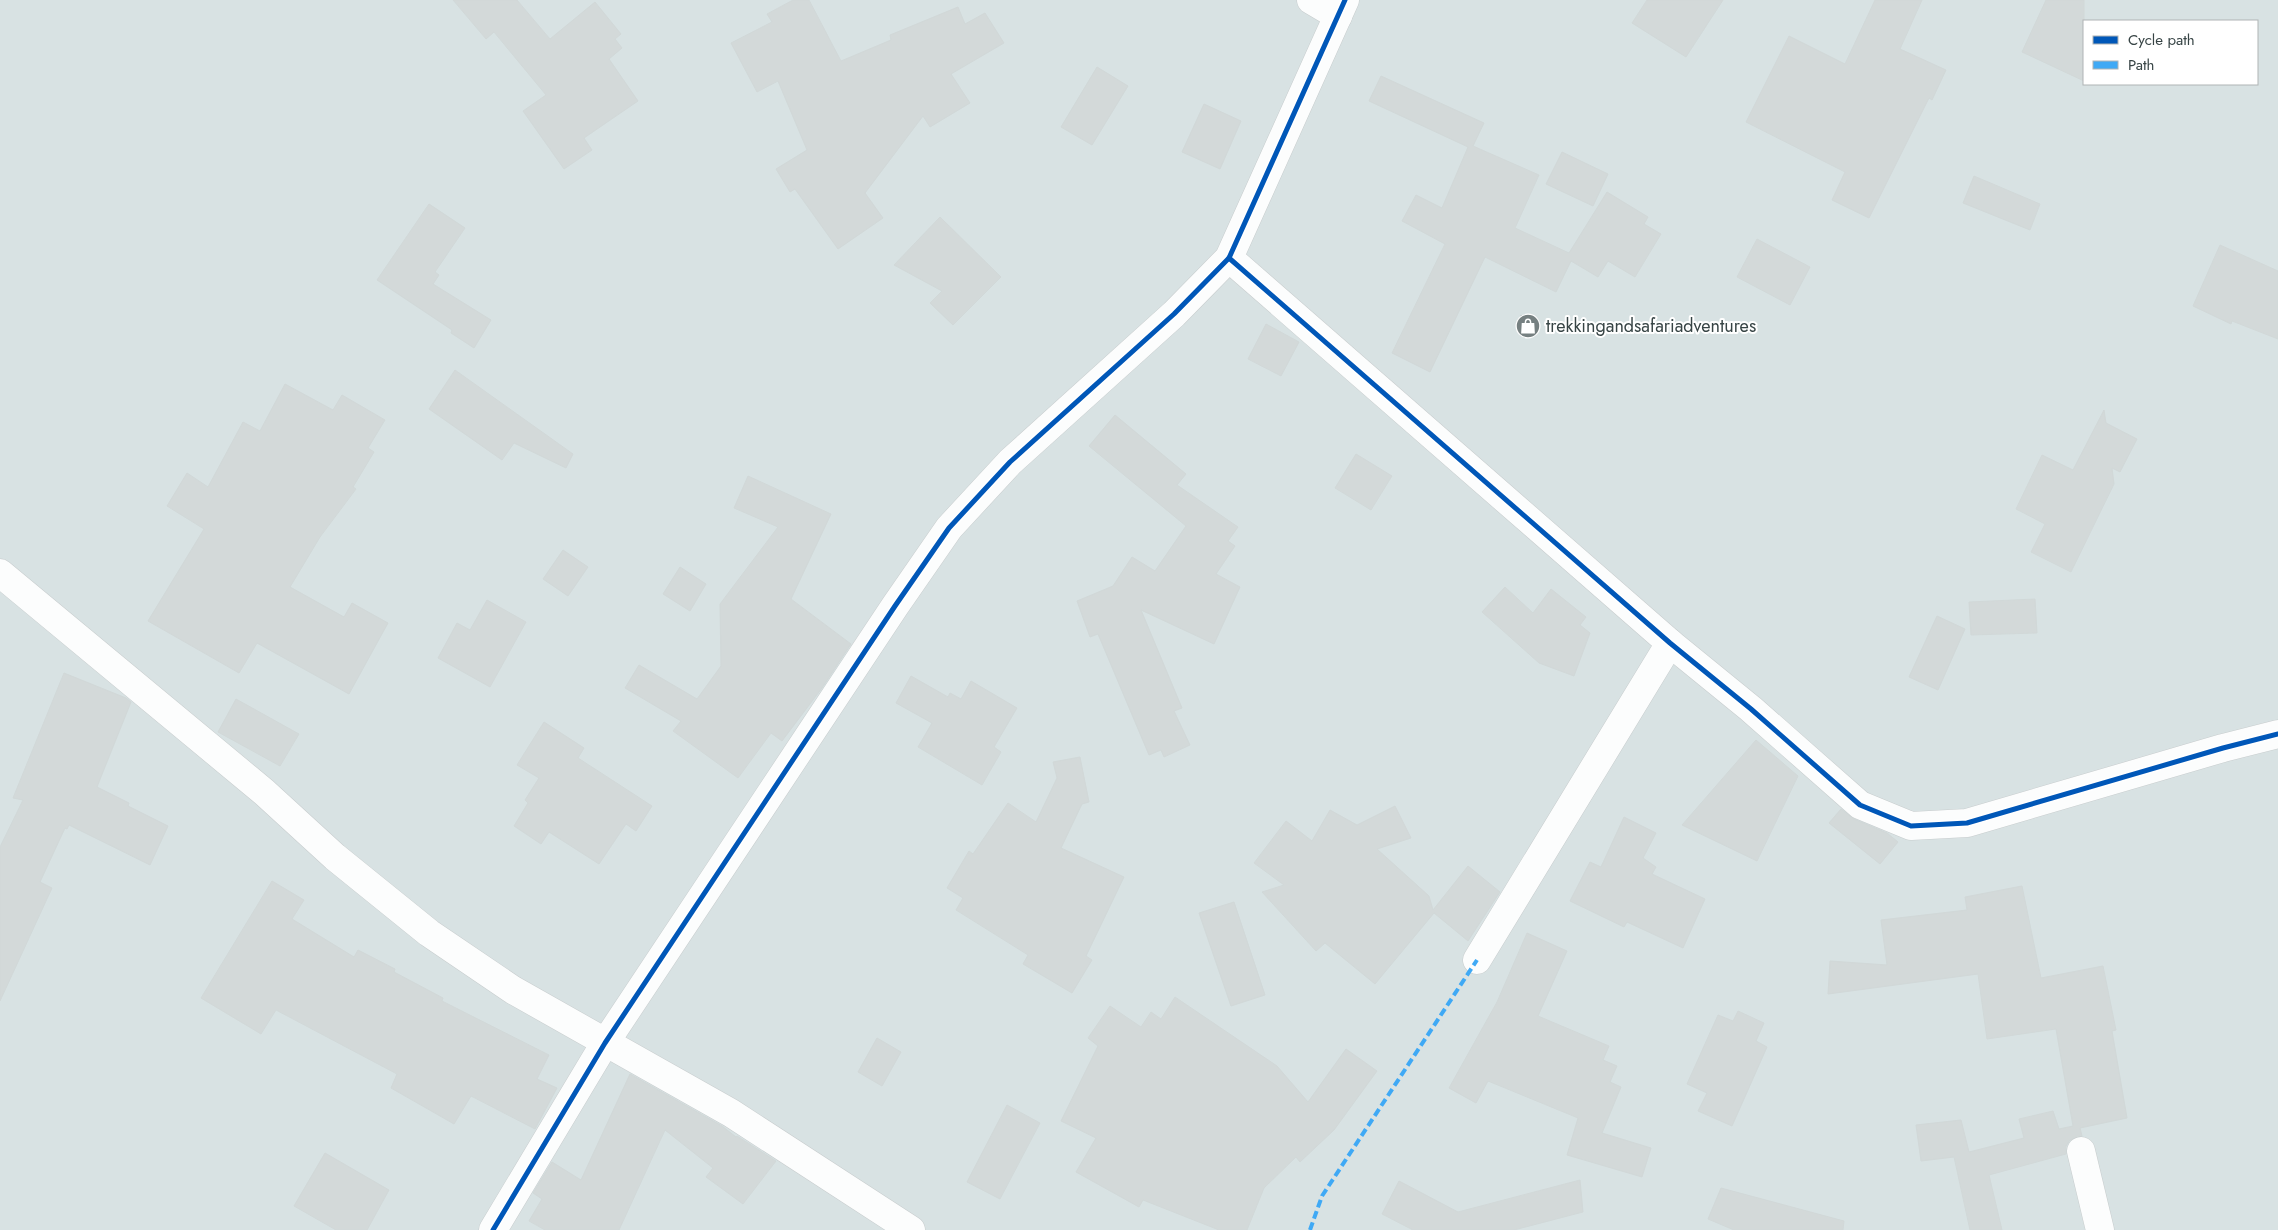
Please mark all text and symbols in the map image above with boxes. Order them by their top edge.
legend [2083,20,2258,85]
text: Cycle path [2128,29,2195,51]
text: Path [2128,54,2154,76]
shop icon: trekkingandsafariadventures [1515,313,1541,339]
place label: trekkingandsafariadventures [1546,313,1756,339]

